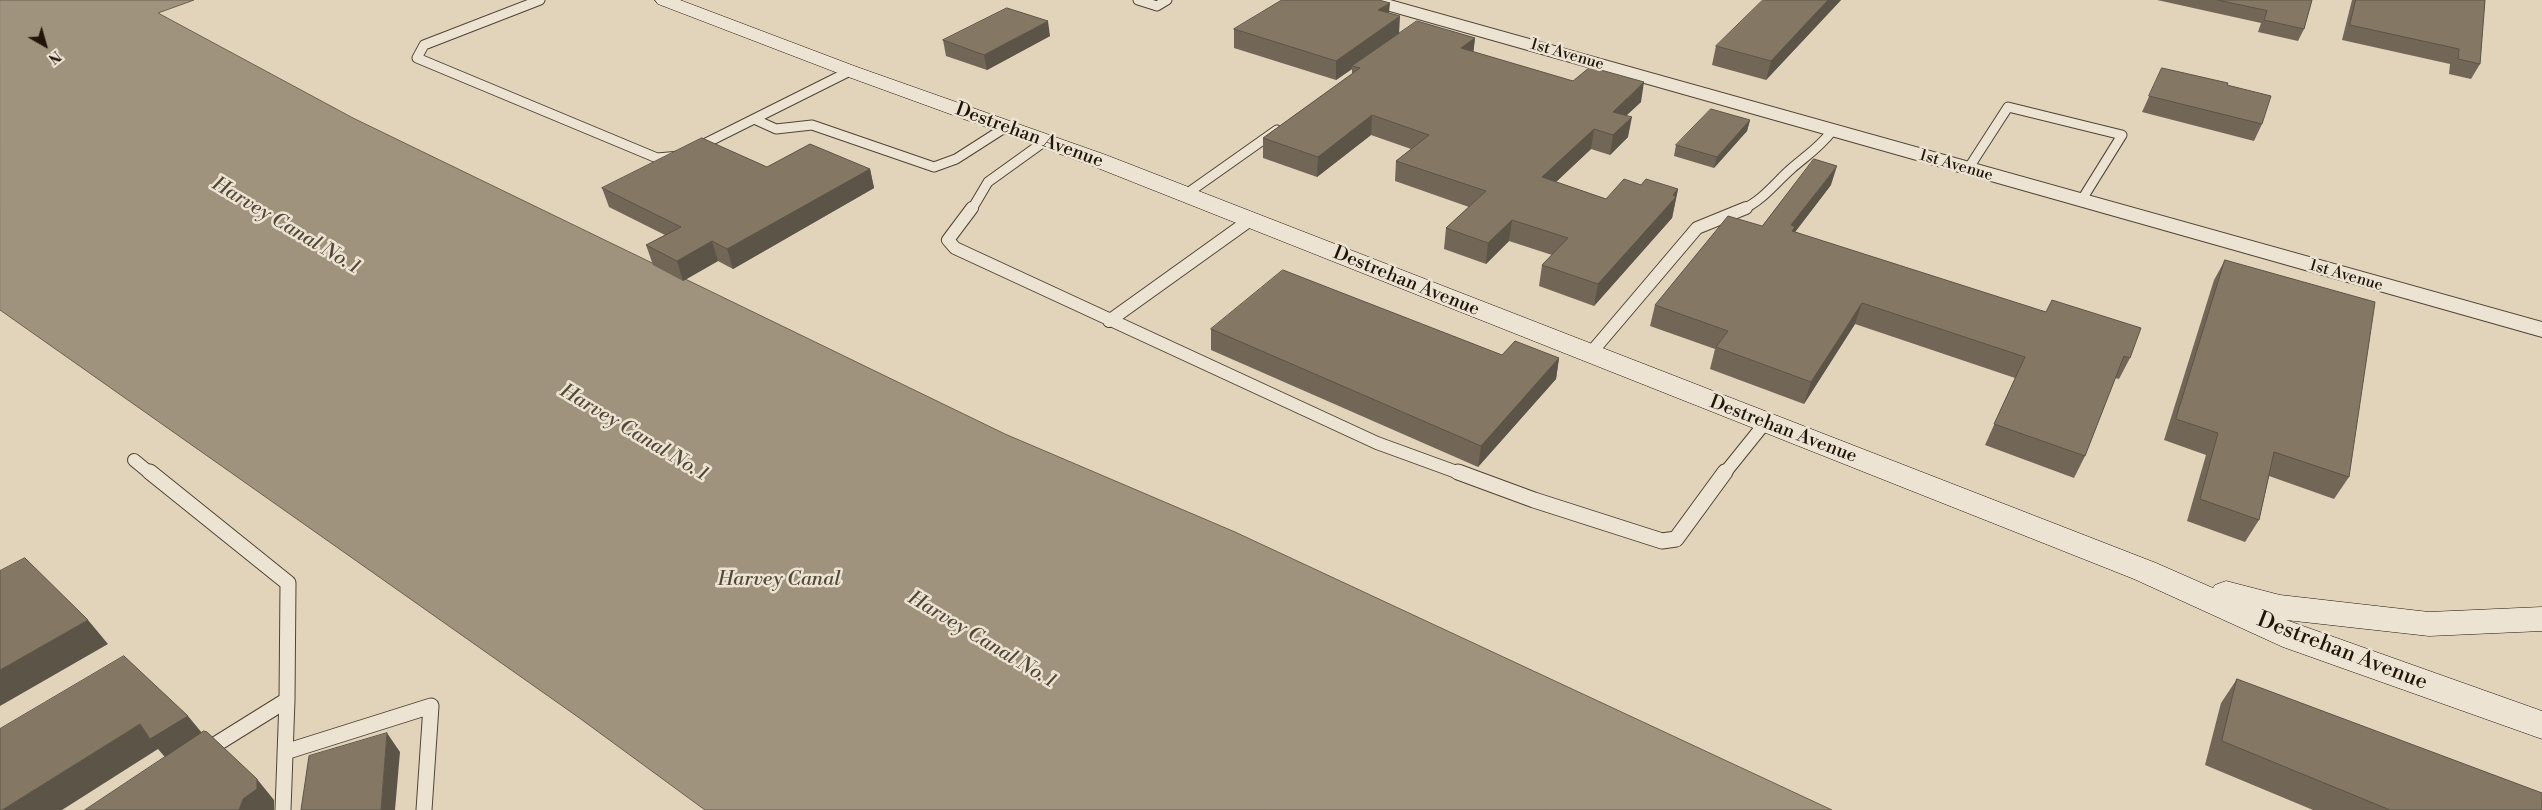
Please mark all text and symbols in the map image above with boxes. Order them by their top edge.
north arrow [20,20,70,70]
street label: 1st Avenue [1528,35,1606,75]
text: N [44,46,64,67]
street label: Destrehan Avenue [952,99,1106,173]
street label: 1st Avenue [1917,146,1995,186]
water label: Harvey Canal No. 1 [207,173,363,279]
street label: Destrehan Avenue [1329,242,1483,322]
street label: 1st Avenue [2307,256,2385,296]
water label: Harvey Canal No. 1 [555,380,711,486]
street label: Destrehan Avenue [1706,391,1860,469]
water label: Harvey Canal [717,568,841,592]
water label: Harvey Canal No. 1 [903,587,1059,693]
street label: Destrehan Avenue [2253,607,2431,697]

